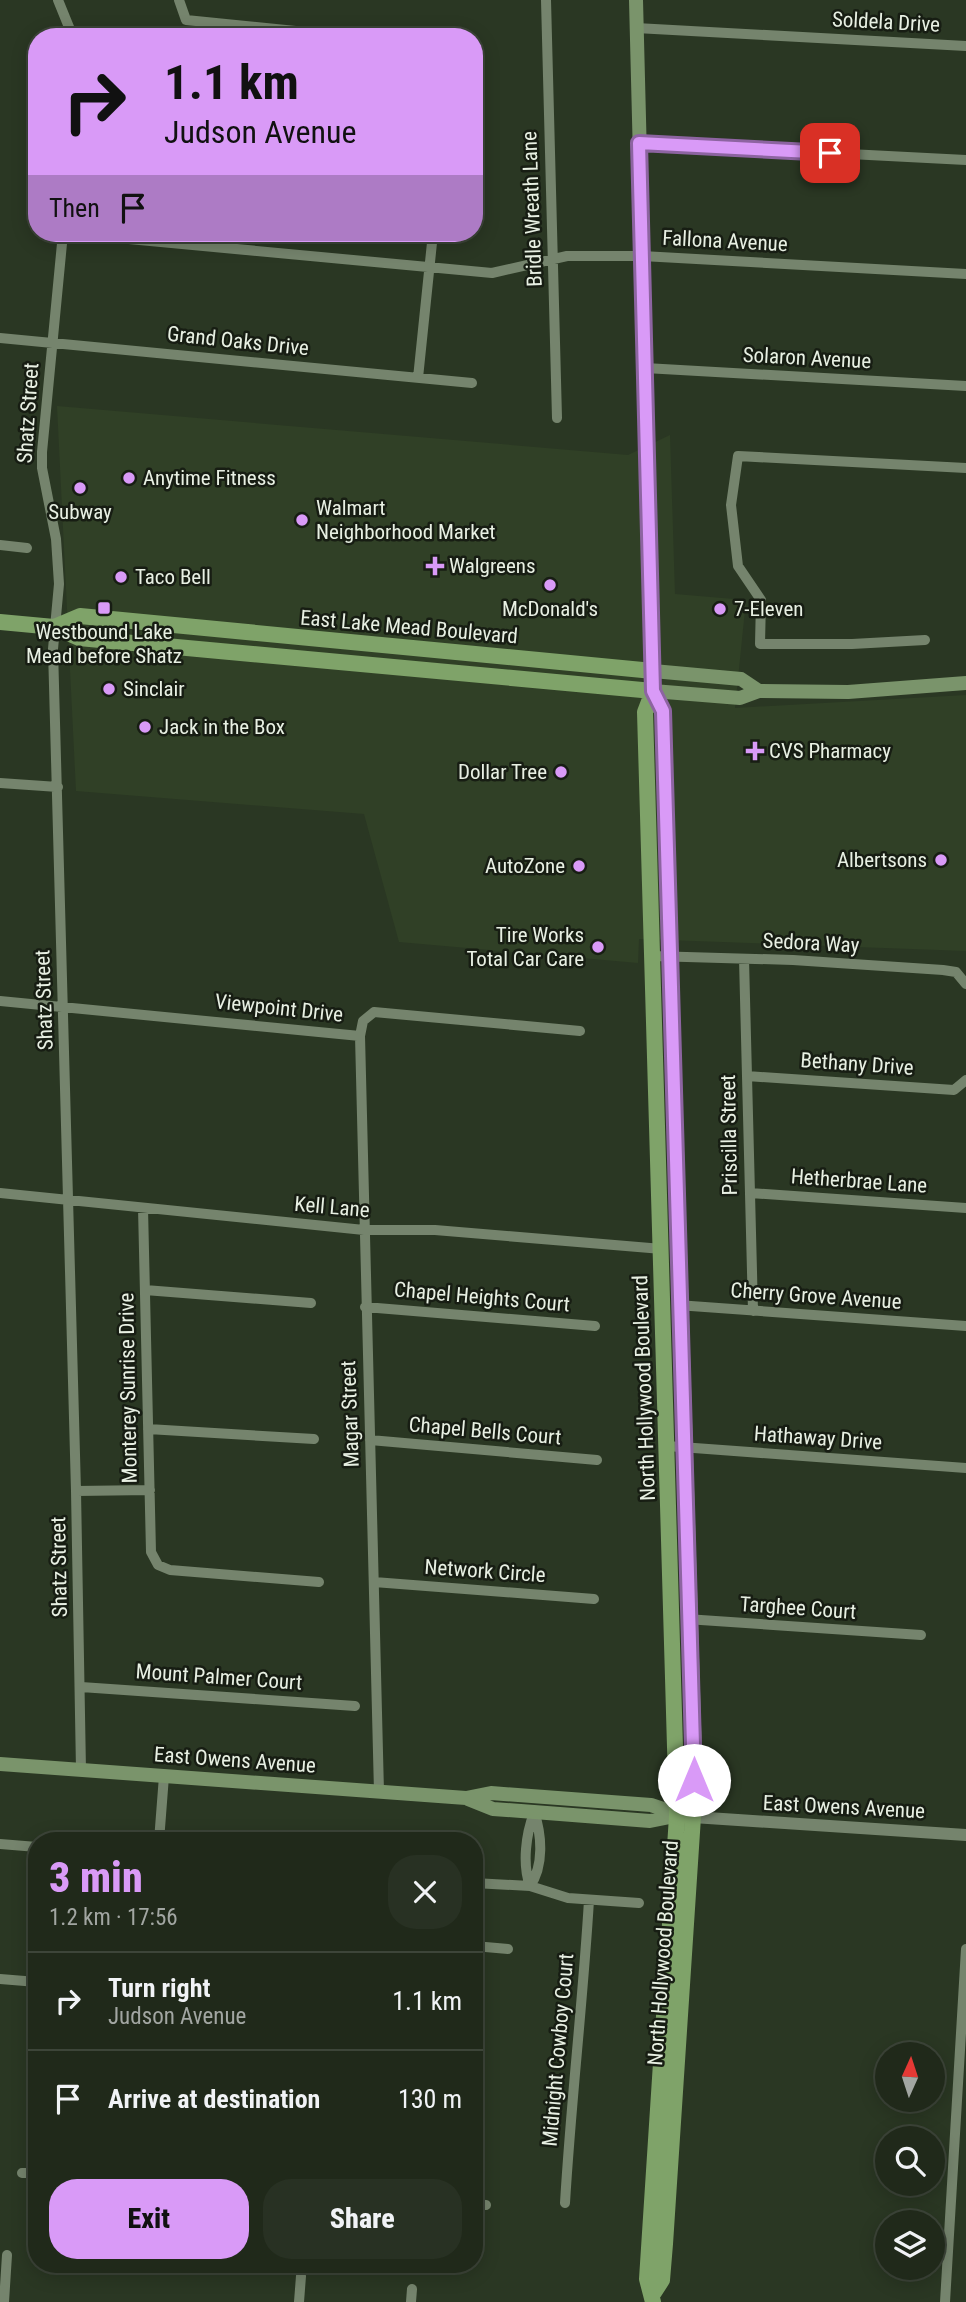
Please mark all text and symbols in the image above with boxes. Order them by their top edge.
street label: Soldela Drive [831,7,941,37]
text: 1.1 km [164,54,299,111]
icon: right [49,56,140,147]
text: Judson Avenue [164,113,356,151]
pin [800,123,860,183]
street label: Bridle Wreath Lane [517,131,547,287]
icon: arrive [811,134,849,172]
icon: arrive [114,189,152,227]
text: Then [49,193,100,223]
street label: Fallona Avenue [662,226,788,256]
street label: Grand Oaks Drive [166,322,310,360]
street label: Solaron Avenue [742,343,872,373]
street label: Shatz Street [13,362,43,464]
place label: Anytime Fitness [143,466,276,490]
marker: Anytime Fitness [121,470,137,486]
marker: Subway [72,480,88,496]
place label: Walmart Neighborhood Market [316,496,496,544]
place label: Subway [48,500,112,524]
marker: Walmart Neighborhood Market [294,512,310,528]
place label: Walgreens [449,554,536,578]
marker: Walgreens [427,558,443,574]
place label: Taco Bell [135,565,211,589]
marker: Taco Bell [113,569,129,585]
marker: McDonald's [542,577,558,593]
place label: McDonald's [502,597,598,621]
place label: 7-Eleven [734,597,803,621]
marker: Westbound Lake Mead before Shatz [96,600,112,616]
marker: 7-Eleven [712,601,728,617]
street label: East Lake Mead Boulevard [299,606,519,648]
place label: Westbound Lake Mead before Shatz [26,620,182,668]
place label: Sinclair [123,677,185,701]
marker: Sinclair [101,681,117,697]
place label: Jack in the Box [159,715,285,739]
marker: Jack in the Box [137,719,153,735]
place label: CVS Pharmacy [769,739,891,763]
marker: CVS Pharmacy [747,743,763,759]
place label: Dollar Tree [458,760,547,784]
marker: Dollar Tree [553,764,569,780]
place label: Albertsons [837,848,927,872]
marker: Albertsons [933,852,949,868]
place label: AutoZone [485,854,565,878]
marker: AutoZone [571,858,587,874]
place label: Tire Works Total Car Care [466,923,584,971]
street label: Sedora Way [762,928,860,958]
marker: Tire Works Total Car Care [590,939,606,955]
street label: Shatz Street [30,949,58,1051]
street label: Viewpoint Drive [214,989,345,1027]
street label: Bethany Drive [800,1048,915,1080]
street label: Priscilla Street [716,1074,742,1196]
street label: Hetherbrae Lane [790,1164,928,1198]
street label: Kell Lane [293,1192,371,1222]
street label: North Hollywood Boulevard [628,1275,660,1501]
street label: Chapel Heights Court [393,1277,571,1317]
street label: Cherry Grove Avenue [730,1278,902,1314]
street label: Monterey Sunrise Drive [114,1292,142,1484]
street label: Magar Street [336,1360,364,1468]
street label: Chapel Bells Court [408,1412,562,1450]
street label: Hathaway Drive [753,1422,883,1454]
street label: Shatz Street [46,1517,72,1617]
street label: Network Circle [424,1555,546,1587]
street label: Targhee Court [739,1592,857,1624]
street label: Mount Palmer Court [135,1659,303,1695]
street label: East Owens Avenue [153,1742,317,1778]
position arrow [657,1743,731,1817]
street label: East Owens Avenue [762,1791,926,1823]
street label: North Hollywood Boulevard [643,1840,683,2066]
text: 3 min [49,1853,143,1902]
button: close [388,1855,462,1929]
text: 1.2 km · 17:56 [49,1904,178,1931]
street label: Midnight Cowboy Court [538,1952,578,2148]
text: Turn right [108,1973,210,2003]
icon: right [49,1982,87,2020]
text: 1.1 km [392,1986,462,2016]
text: Judson Avenue [108,2003,246,2030]
north arrow [875,2042,945,2112]
map controls [875,2042,945,2280]
icon: arrive [49,2080,87,2118]
text: Arrive at destination [108,2084,320,2114]
text: 130 m [398,2084,462,2114]
button: search [875,2126,945,2196]
button: Exit [49,2179,249,2259]
button: Share [263,2179,462,2259]
button: layers [875,2210,945,2280]

